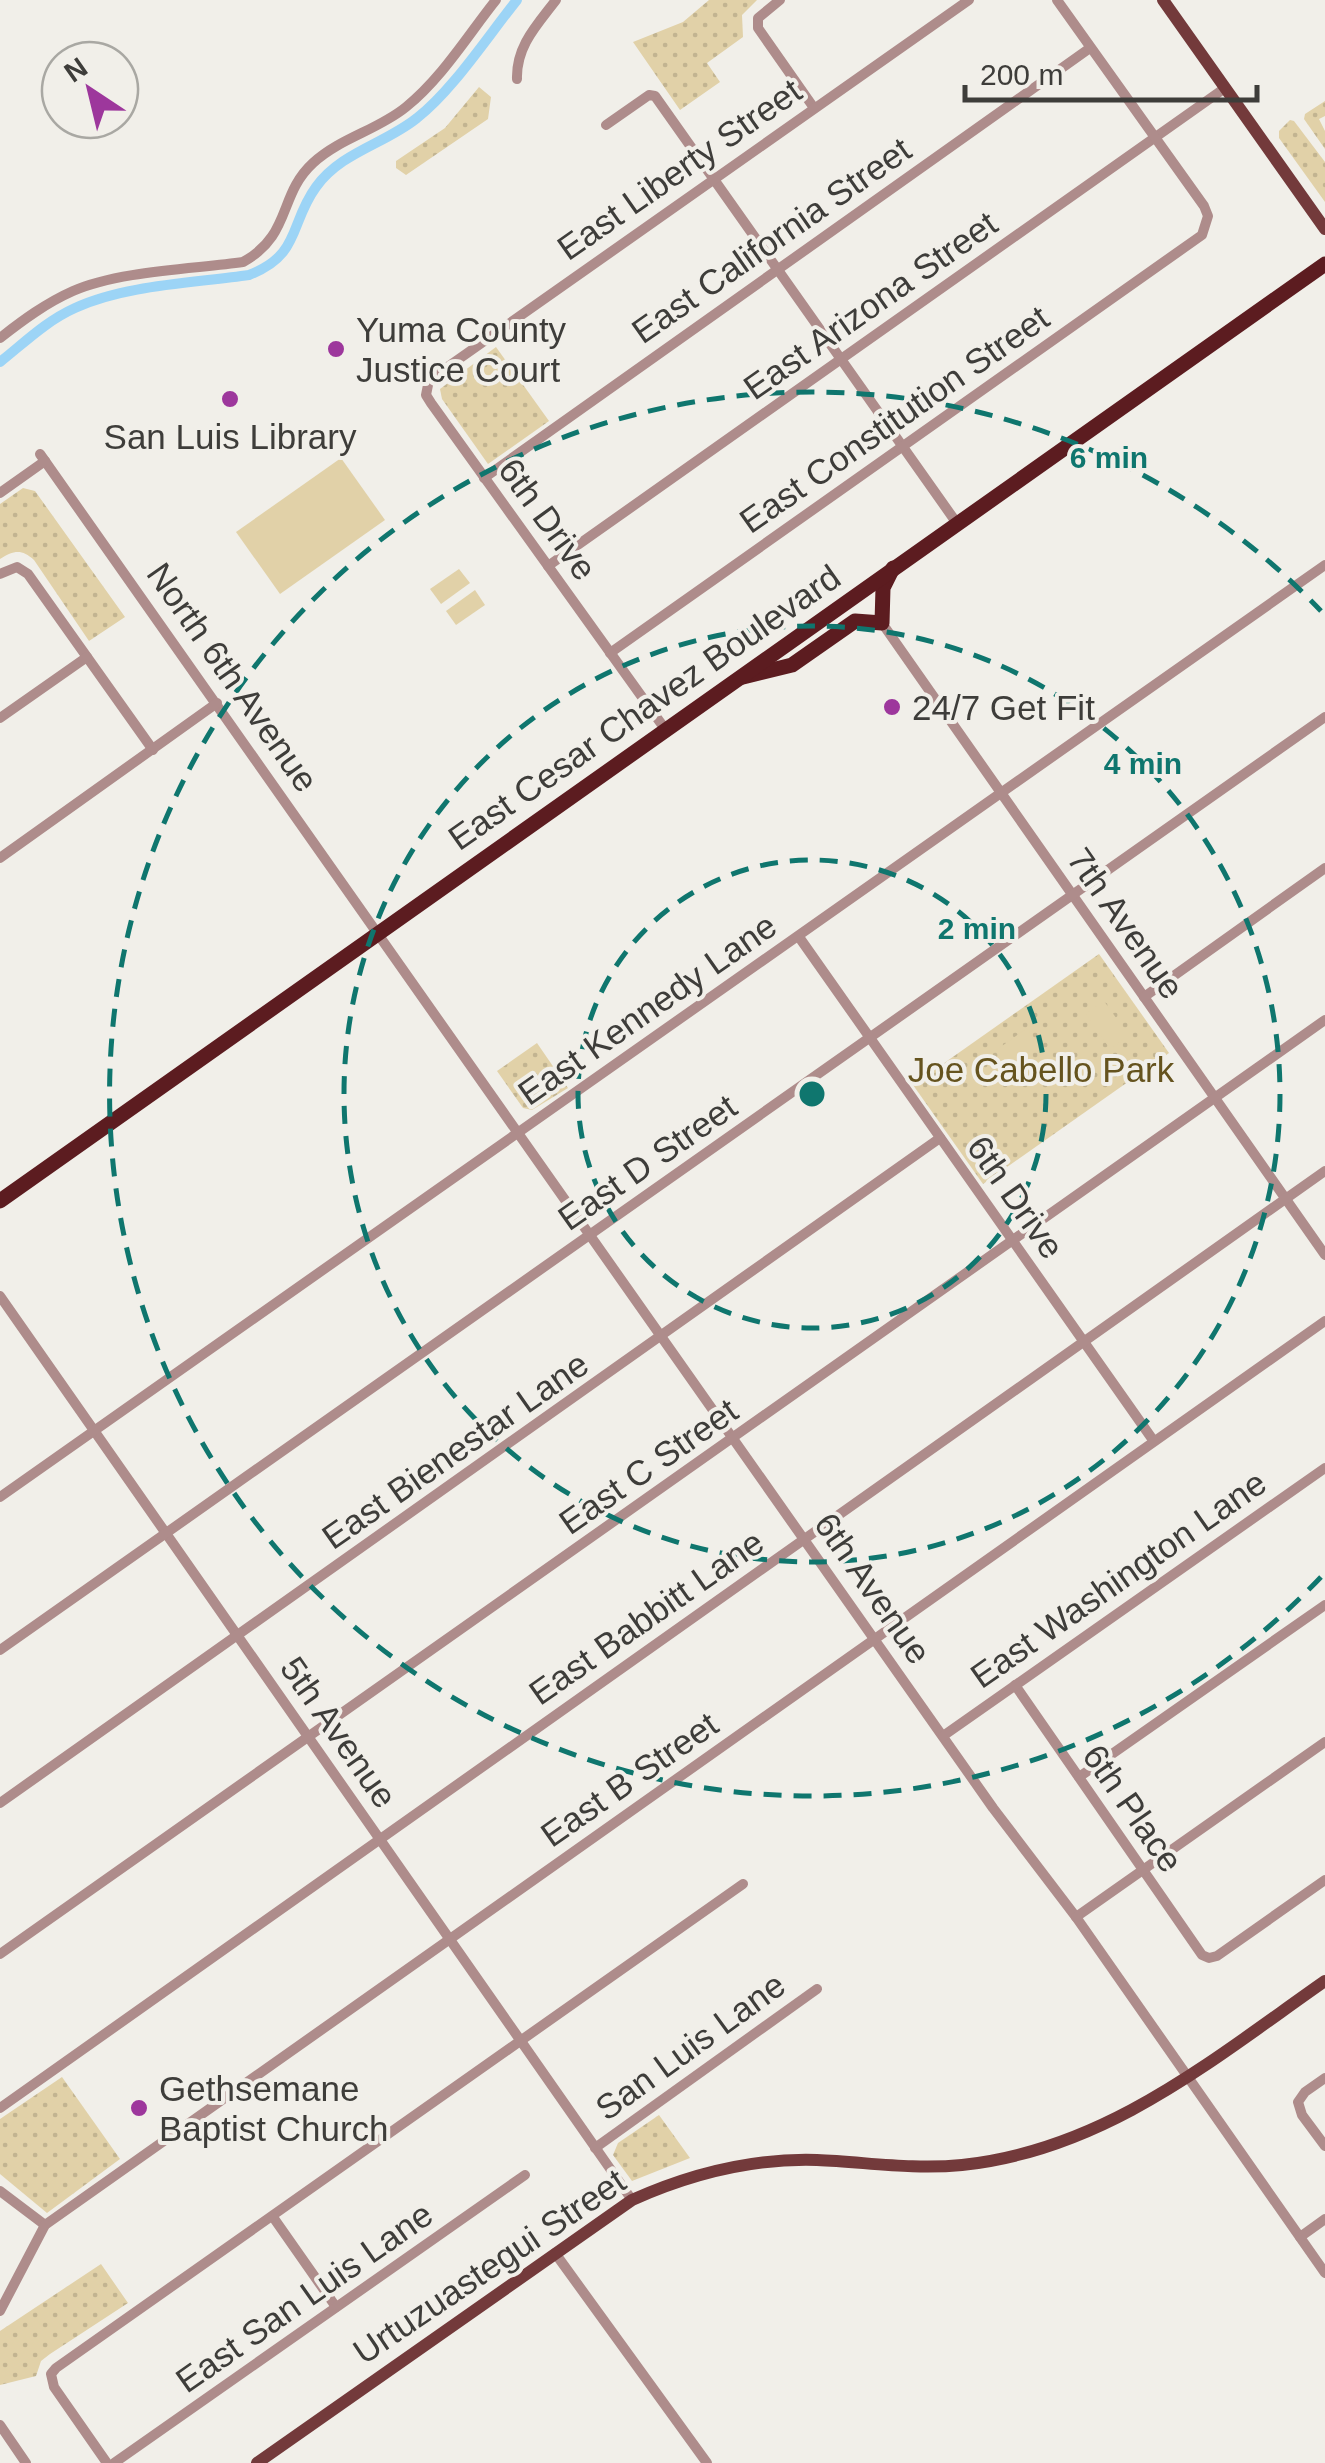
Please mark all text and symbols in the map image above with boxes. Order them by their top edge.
north arrow [40,40,140,140]
scale bar [965,40,1258,102]
text: N [59,51,93,88]
text: 200 m [980,58,1063,91]
street label: East Liberty Street [550,70,808,268]
street label: East California Street [624,129,918,351]
street label: East Arizona Street [736,203,1004,407]
street label: East Constitution Street [732,297,1056,540]
place label: Yuma County Justice Court [356,310,567,389]
marker: Yuma County Justice Court [325,338,347,360]
marker: San Luis Library [219,388,241,410]
place label: San Luis Library [104,417,357,456]
text: 6 min [1070,441,1148,474]
street label: 6th Drive [491,451,605,587]
street label: North 6th Avenue [140,555,326,799]
street label: East Cesar Chavez Boulevard [441,557,847,857]
place label: 24/7 Get Fit [912,688,1095,727]
marker: 24/7 Get Fit [881,696,903,718]
text: 4 min [1104,747,1182,780]
street label: 7th Avenue [1060,840,1192,1006]
street label: East Kennedy Lane [511,905,783,1113]
text: 2 min [938,912,1016,945]
park label: Joe Cabello Park [908,1050,1175,1089]
centre of rings [794,1076,830,1112]
street label: East D Street [551,1086,744,1238]
street label: 6th Drive [960,1128,1072,1266]
street label: East Bienestar Lane [315,1344,595,1556]
street label: East C Street [552,1390,745,1542]
street label: East Washington Lane [963,1462,1273,1696]
street label: 6th Avenue [807,1505,939,1671]
street label: East Babbitt Lane [522,1522,770,1712]
street label: 5th Avenue [273,1649,405,1815]
street label: East B Street [533,1704,725,1854]
street label: 6th Place [1075,1737,1191,1879]
street label: San Luis Lane [588,1964,792,2128]
place label: Gethsemane Baptist Church [159,2069,389,2148]
marker: Gethsemane Baptist Church [128,2097,150,2119]
street label: Urtuzuastegui Street [346,2160,632,2371]
street label: East San Luis Lane [168,2194,440,2400]

